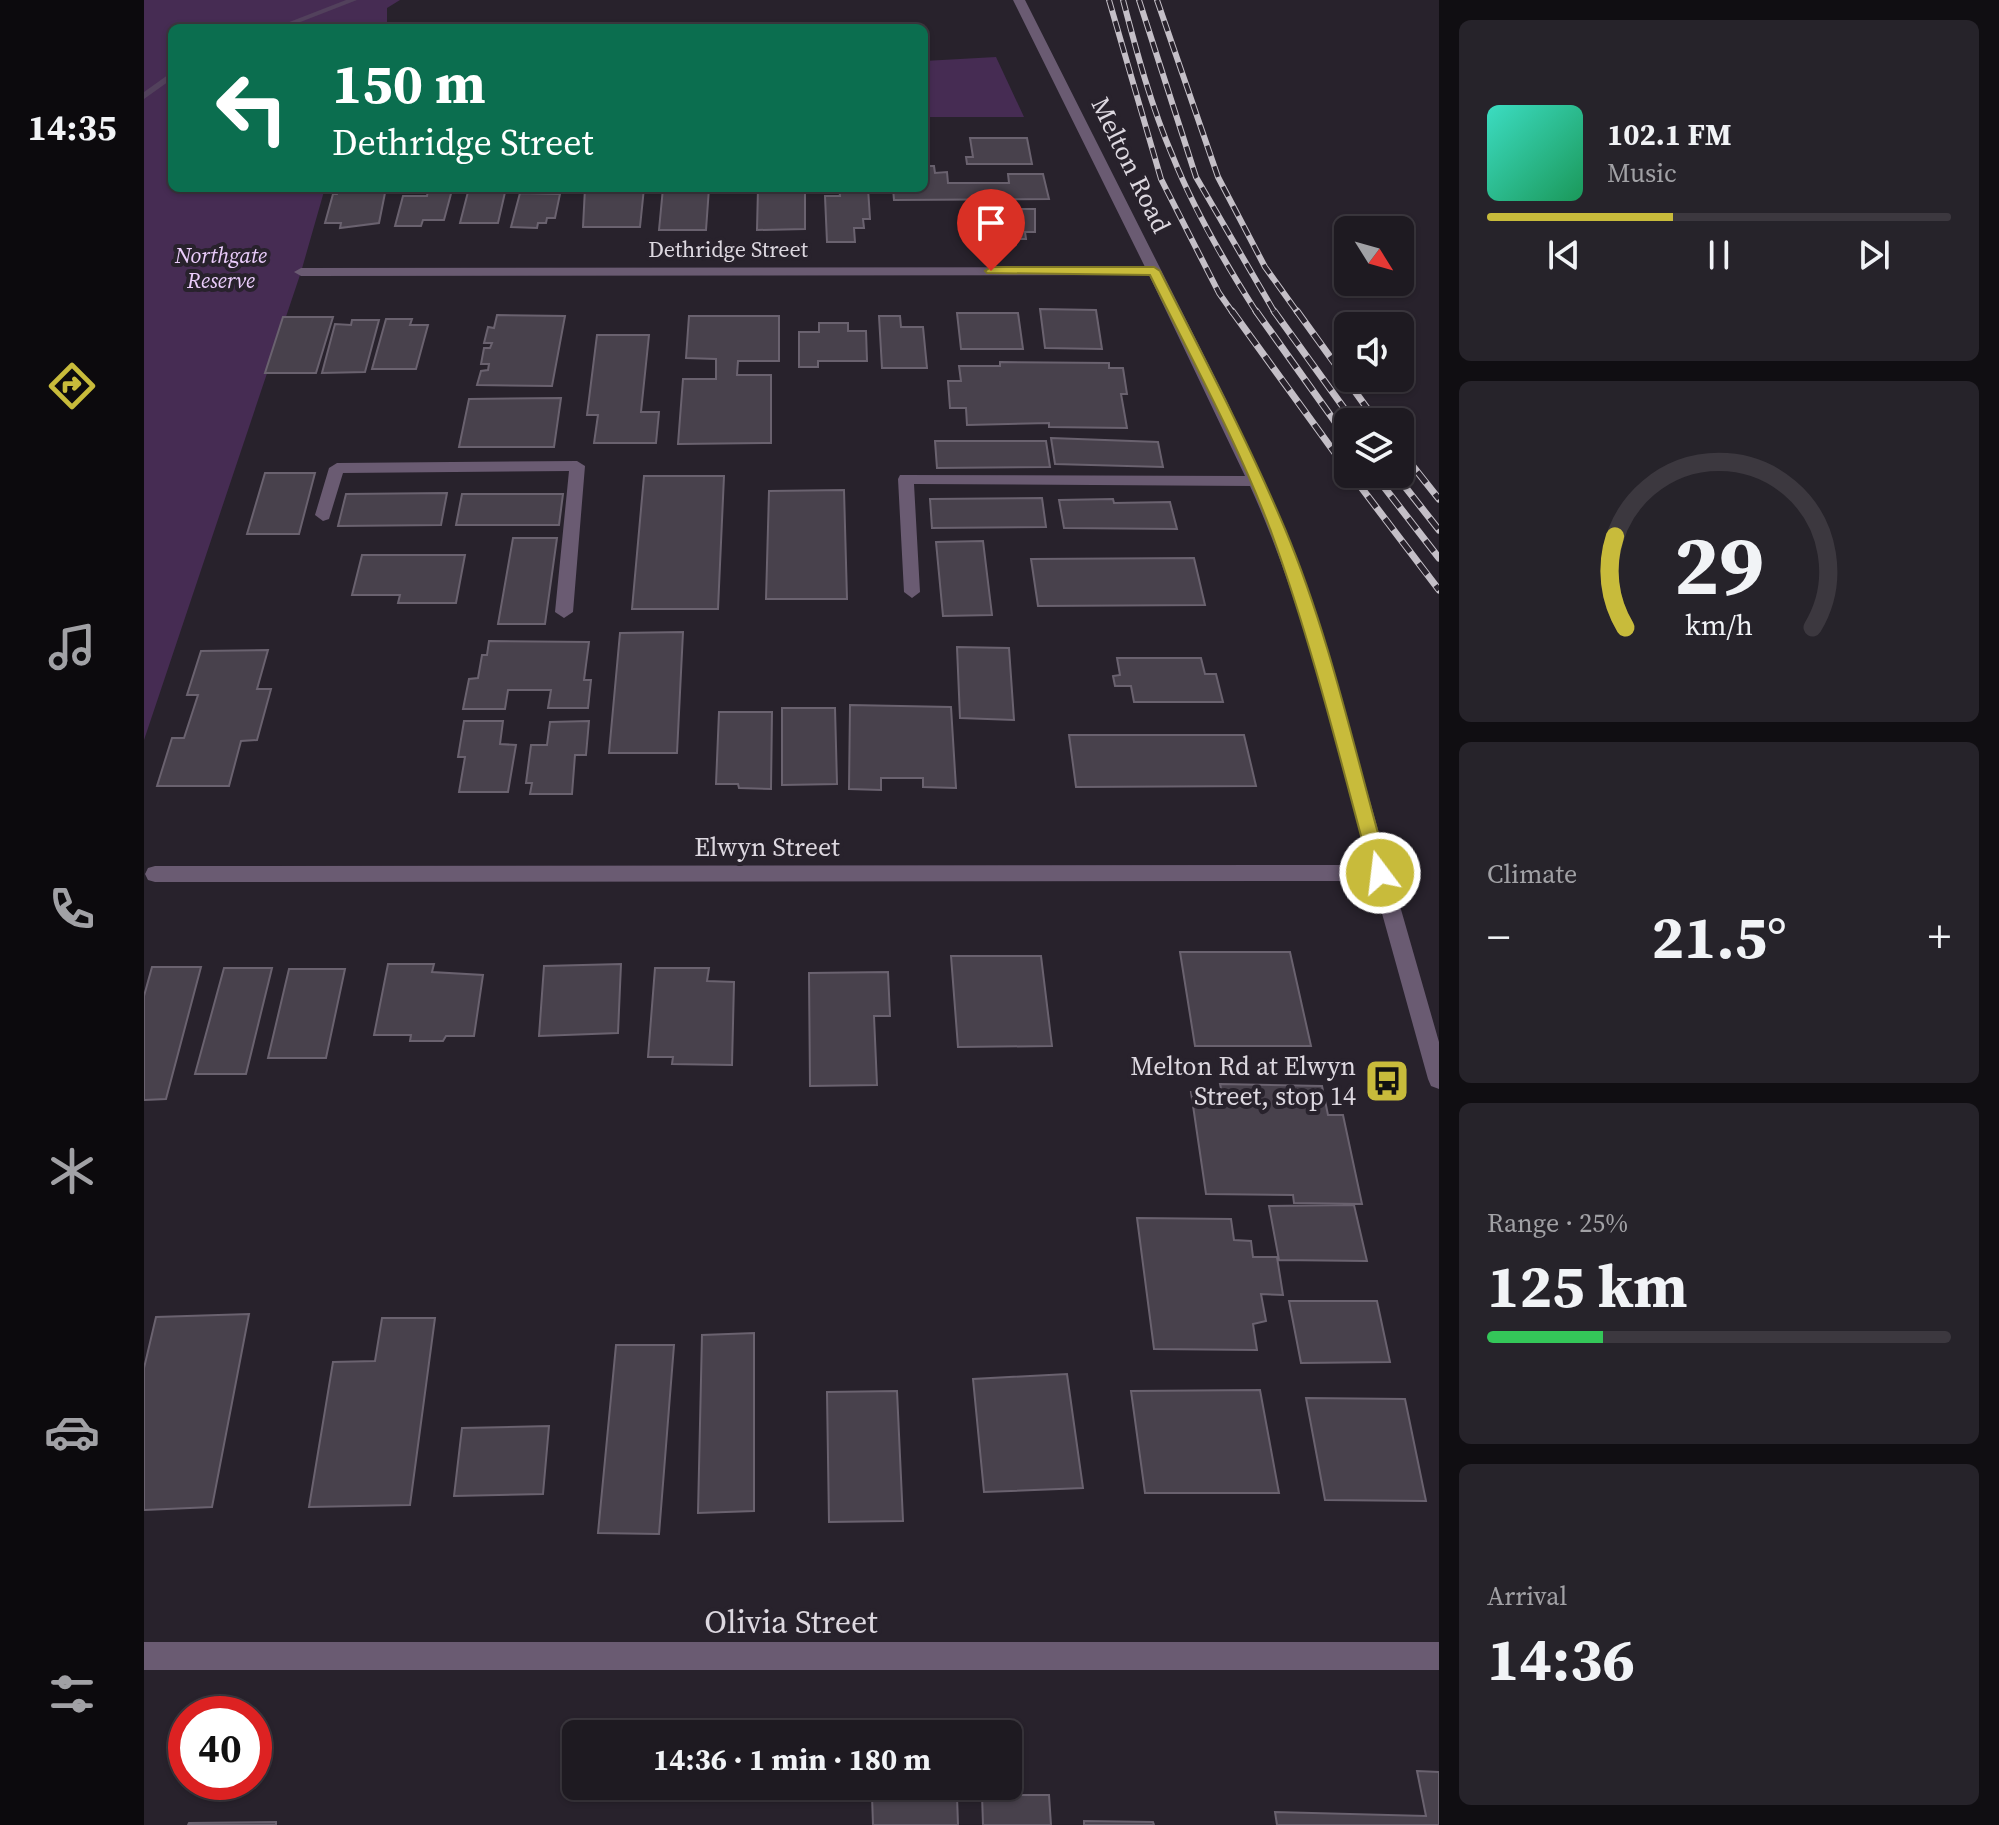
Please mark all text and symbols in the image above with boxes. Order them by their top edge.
text: 150 m [332,45,486,122]
icon: left [200,56,304,160]
street label: Melton Road [1083,91,1180,239]
text: 14:35 [28,103,116,152]
text: 102.1 FM [1607,114,1732,155]
text: Dethridge Street [332,118,593,167]
text: Music [1607,155,1677,191]
pin [957,189,1025,271]
icon: arrive [969,201,1013,245]
north arrow [1334,216,1414,296]
map controls [1334,216,1414,488]
icon: previous [1542,233,1586,277]
icon: pause [1697,233,1741,277]
icon: next [1852,233,1896,277]
street label: Dethridge Street [648,234,809,264]
park label: Northgate Reserve [174,240,267,295]
button: sound [1334,312,1414,392]
icon: directions [44,358,100,414]
button: layers [1334,408,1414,488]
text: 29 [1674,507,1764,621]
text: km/h [1685,605,1753,645]
icon: music [44,619,100,675]
street label: Elwyn Street [694,829,840,865]
position arrow [1338,831,1422,915]
text: Climate [1487,856,1577,892]
icon: phone [44,881,100,937]
text: 21.5° [1651,896,1787,978]
text: − [1487,906,1510,967]
text: + [1928,906,1951,967]
place label: Melton Rd at Elwyn Street, stop 14 [1130,1048,1356,1114]
bus stop icon: Melton Rd at Elwyn Street, stop 14 [1363,1057,1411,1105]
icon: climate [44,1143,100,1199]
text: Range · 25% [1487,1205,1628,1241]
text: 125 km [1487,1245,1688,1327]
icon: car [44,1404,100,1460]
text: Arrival [1487,1578,1567,1614]
street label: Olivia Street [704,1600,878,1644]
text: 14:36 [1487,1618,1635,1700]
icon: filters [44,1666,100,1722]
speed limit sign: 40 [168,1696,272,1800]
text: 14:36 · 1 min · 180 m [653,1739,931,1780]

